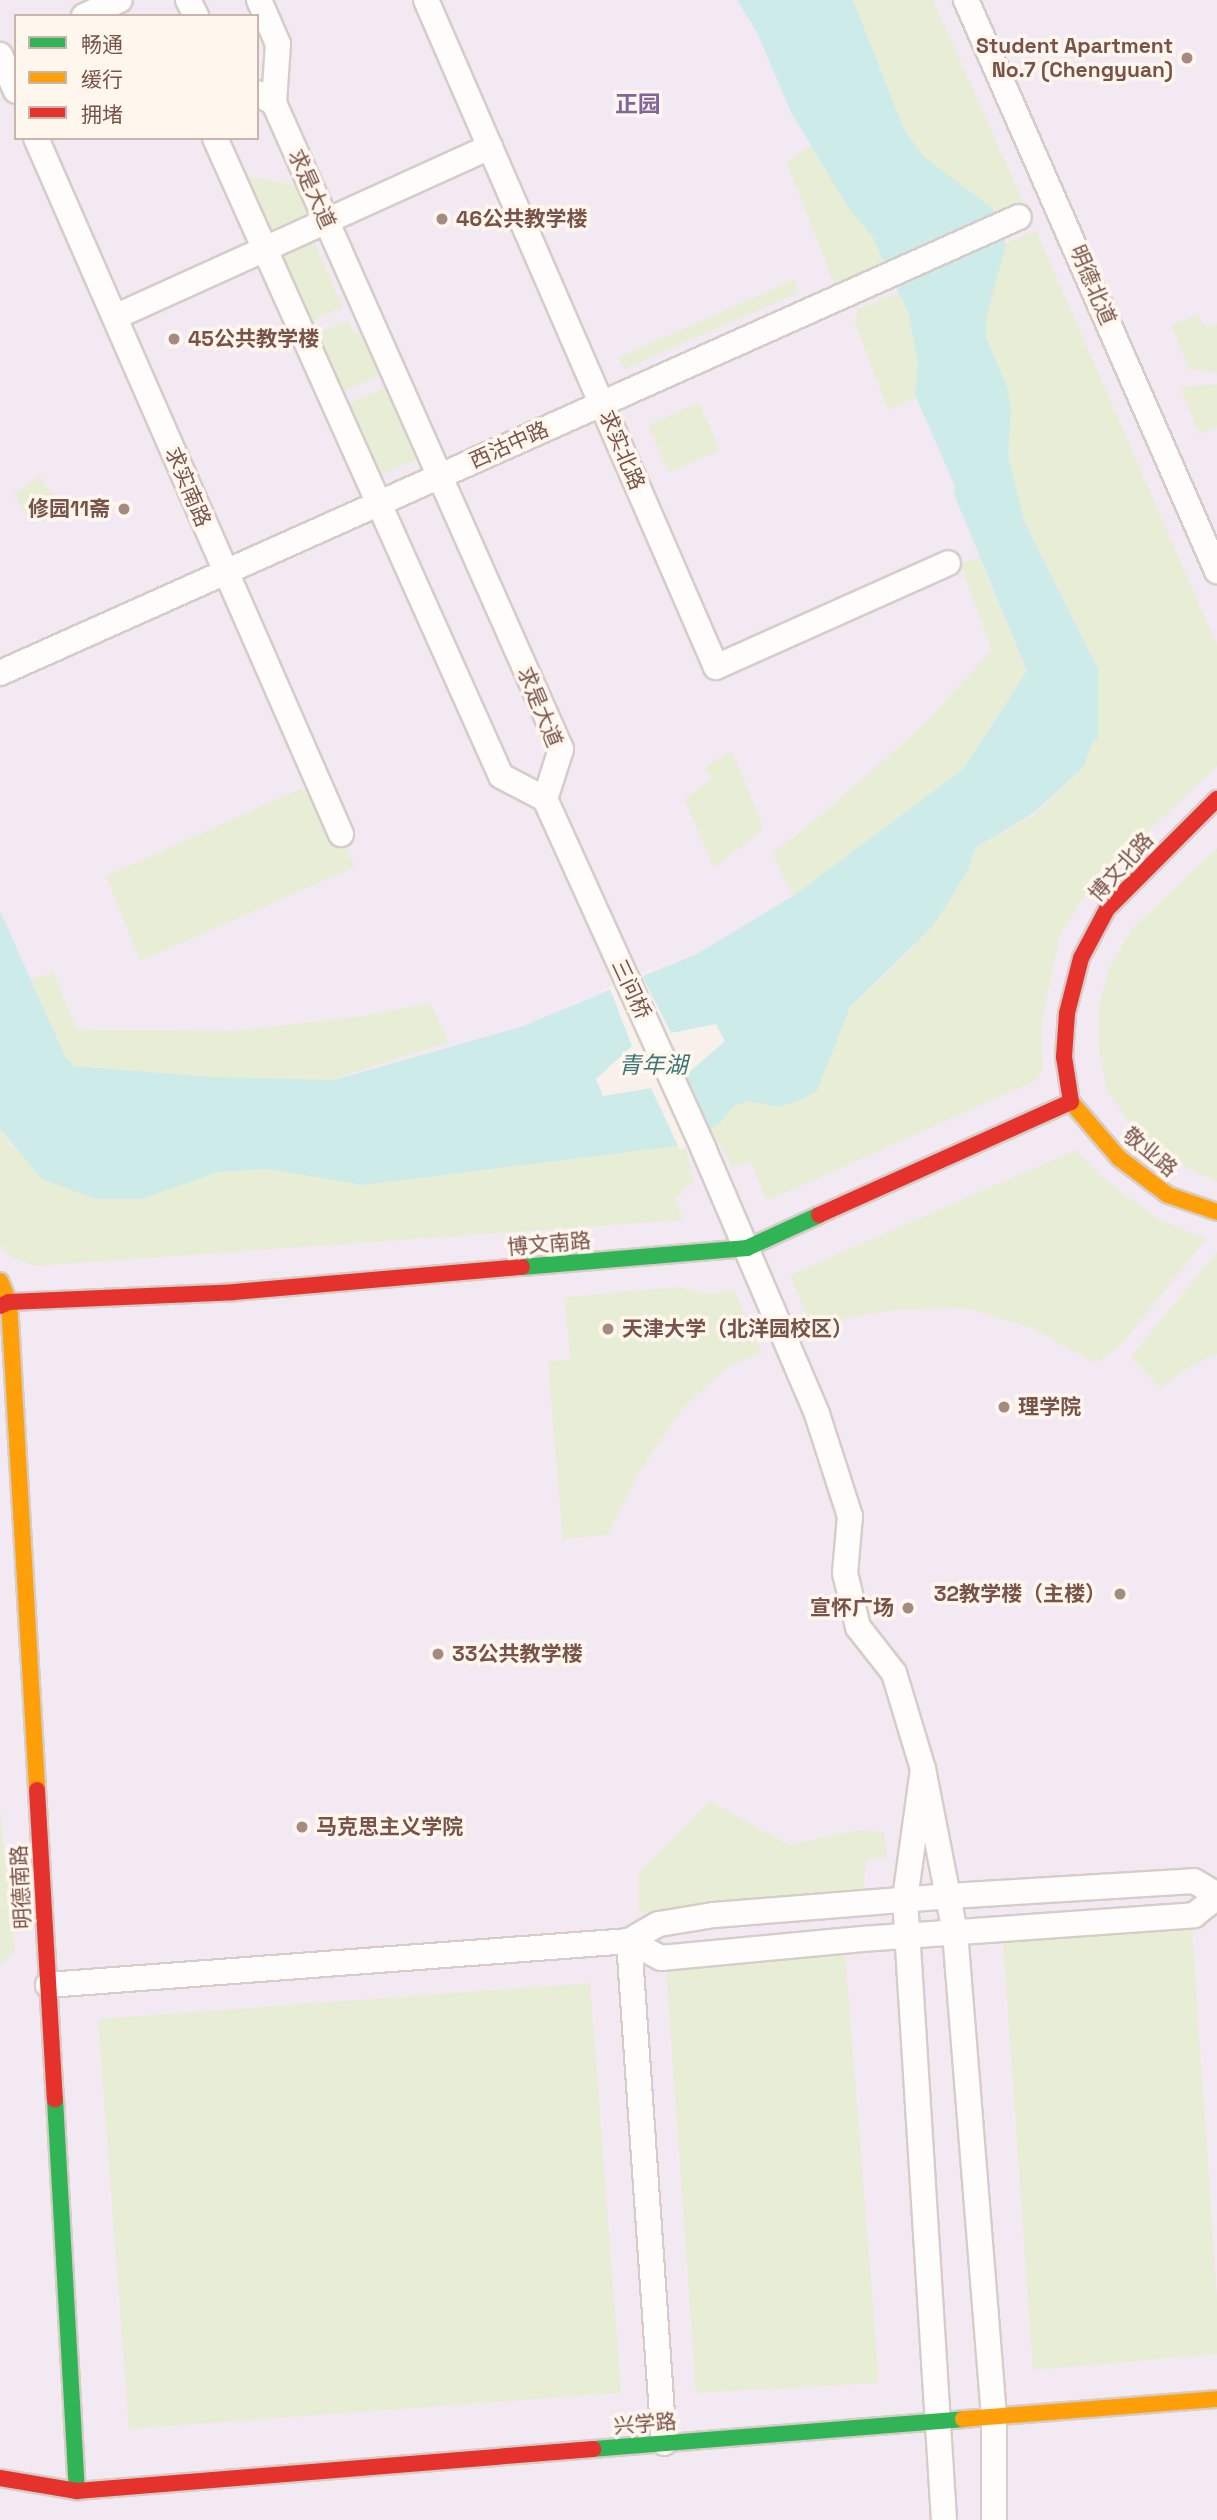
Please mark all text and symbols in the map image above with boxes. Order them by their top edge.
legend [14,14,259,140]
text: 畅通 [81,31,123,58]
place label: Student Apartment No.7 (Chengyuan) [976,33,1173,83]
marker: Student Apartment No.7 (Chengyuan) [1179,50,1195,66]
text: 缓行 [81,66,123,93]
district label: 正园 [615,90,661,118]
text: 拥堵 [81,101,123,128]
street label: 求是大道 [283,146,341,232]
place label: 46公共教学楼 [456,206,587,232]
marker: 46公共教学楼 [434,211,450,227]
street label: 明德北道 [1065,241,1121,329]
place label: 45公共教学楼 [188,326,319,352]
marker: 45公共教学楼 [166,331,182,347]
street label: 求实北路 [594,406,650,494]
street label: 西沽中路 [466,416,552,474]
street label: 求实南路 [160,443,216,531]
place label: 修园11斋 [28,496,110,522]
marker: 修园11斋 [116,501,132,517]
street label: 求是大道 [513,663,567,751]
street label: 博文北路 [1084,827,1158,907]
street label: 三问桥 [606,955,656,1023]
water label: 青年湖 [619,1051,687,1079]
street label: 敬业路 [1118,1122,1182,1182]
street label: 博文南路 [506,1228,592,1260]
place label: 天津大学（北洋园校区） [622,1316,853,1342]
marker: 天津大学（北洋园校区） [600,1321,616,1337]
place label: 理学院 [1018,1394,1081,1420]
marker: 理学院 [996,1399,1012,1415]
place label: 32教学楼（主楼） [934,1581,1106,1607]
marker: 32教学楼（主楼） [1112,1586,1128,1602]
place label: 宣怀广场 [810,1595,894,1621]
marker: 宣怀广场 [900,1600,916,1616]
place label: 33公共教学楼 [452,1641,583,1667]
marker: 33公共教学楼 [430,1646,446,1662]
place label: 马克思主义学院 [316,1814,463,1840]
marker: 马克思主义学院 [294,1819,310,1835]
street label: 明德南路 [6,1844,36,1930]
street label: 兴学路 [613,2409,677,2439]

